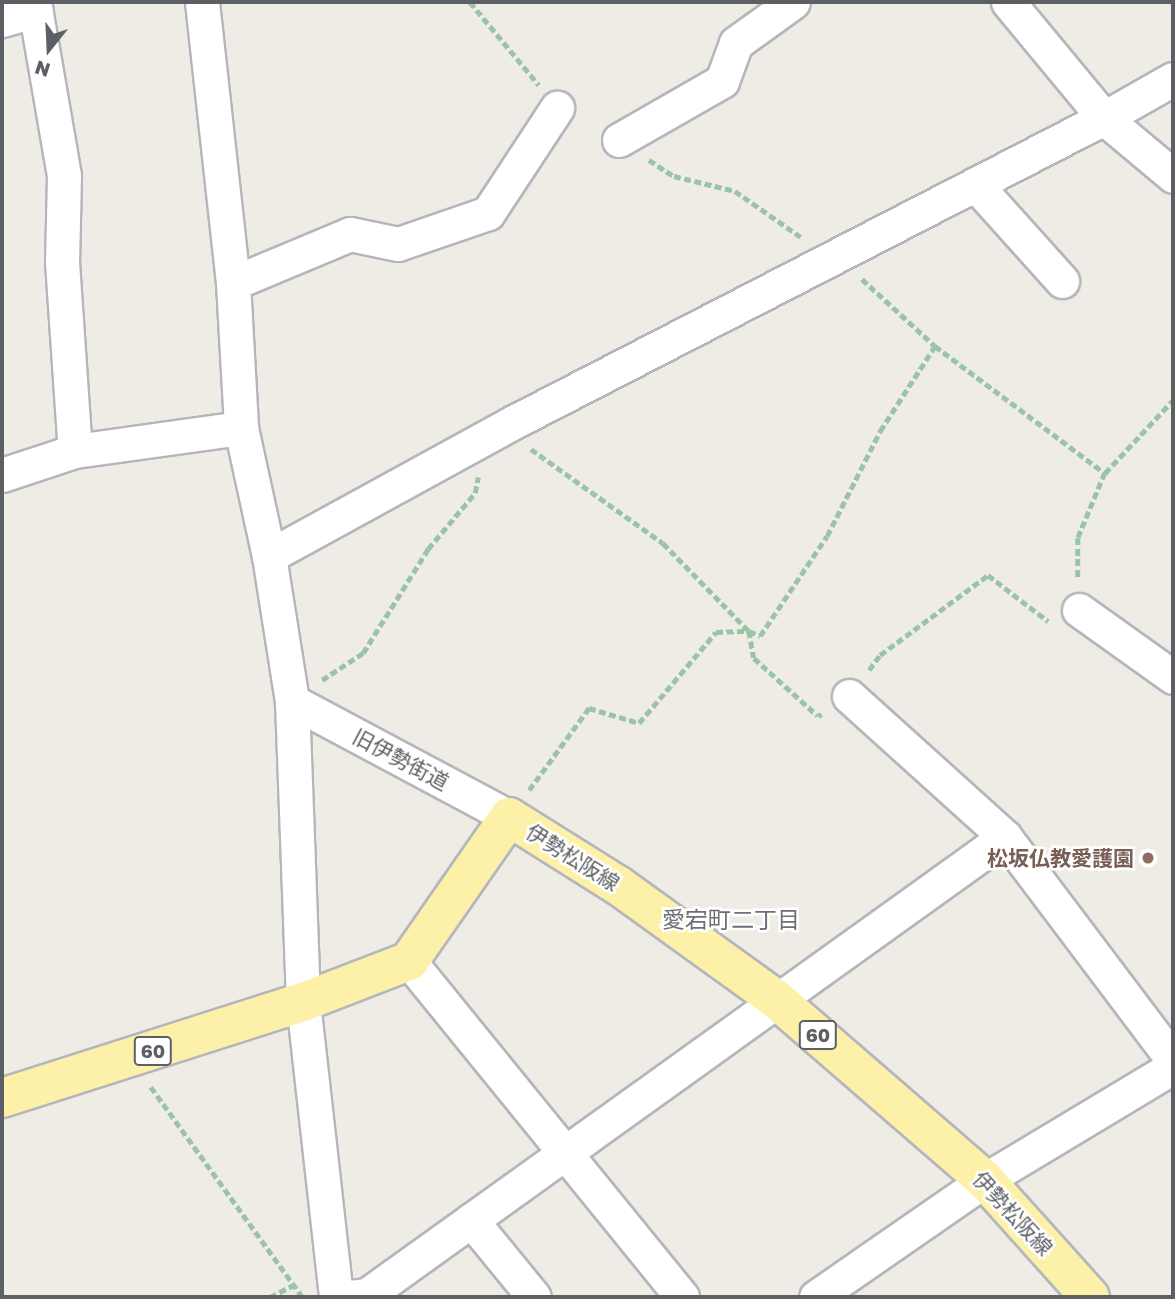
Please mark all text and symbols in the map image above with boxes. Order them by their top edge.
north arrow [14,14,84,84]
text: N [32,56,53,83]
street label: 旧伊勢街道 [349,723,453,795]
street label: 伊勢松阪線 [522,818,624,896]
place label: 松坂仏教愛護園 [987,845,1134,871]
marker: 松坂仏教愛護園 [1140,850,1156,866]
district label: 愛宕町二丁目 [662,905,800,933]
road number: 60 [799,1020,837,1050]
road number: 60 [134,1036,172,1066]
street label: 伊勢松阪線 [968,1166,1058,1260]

